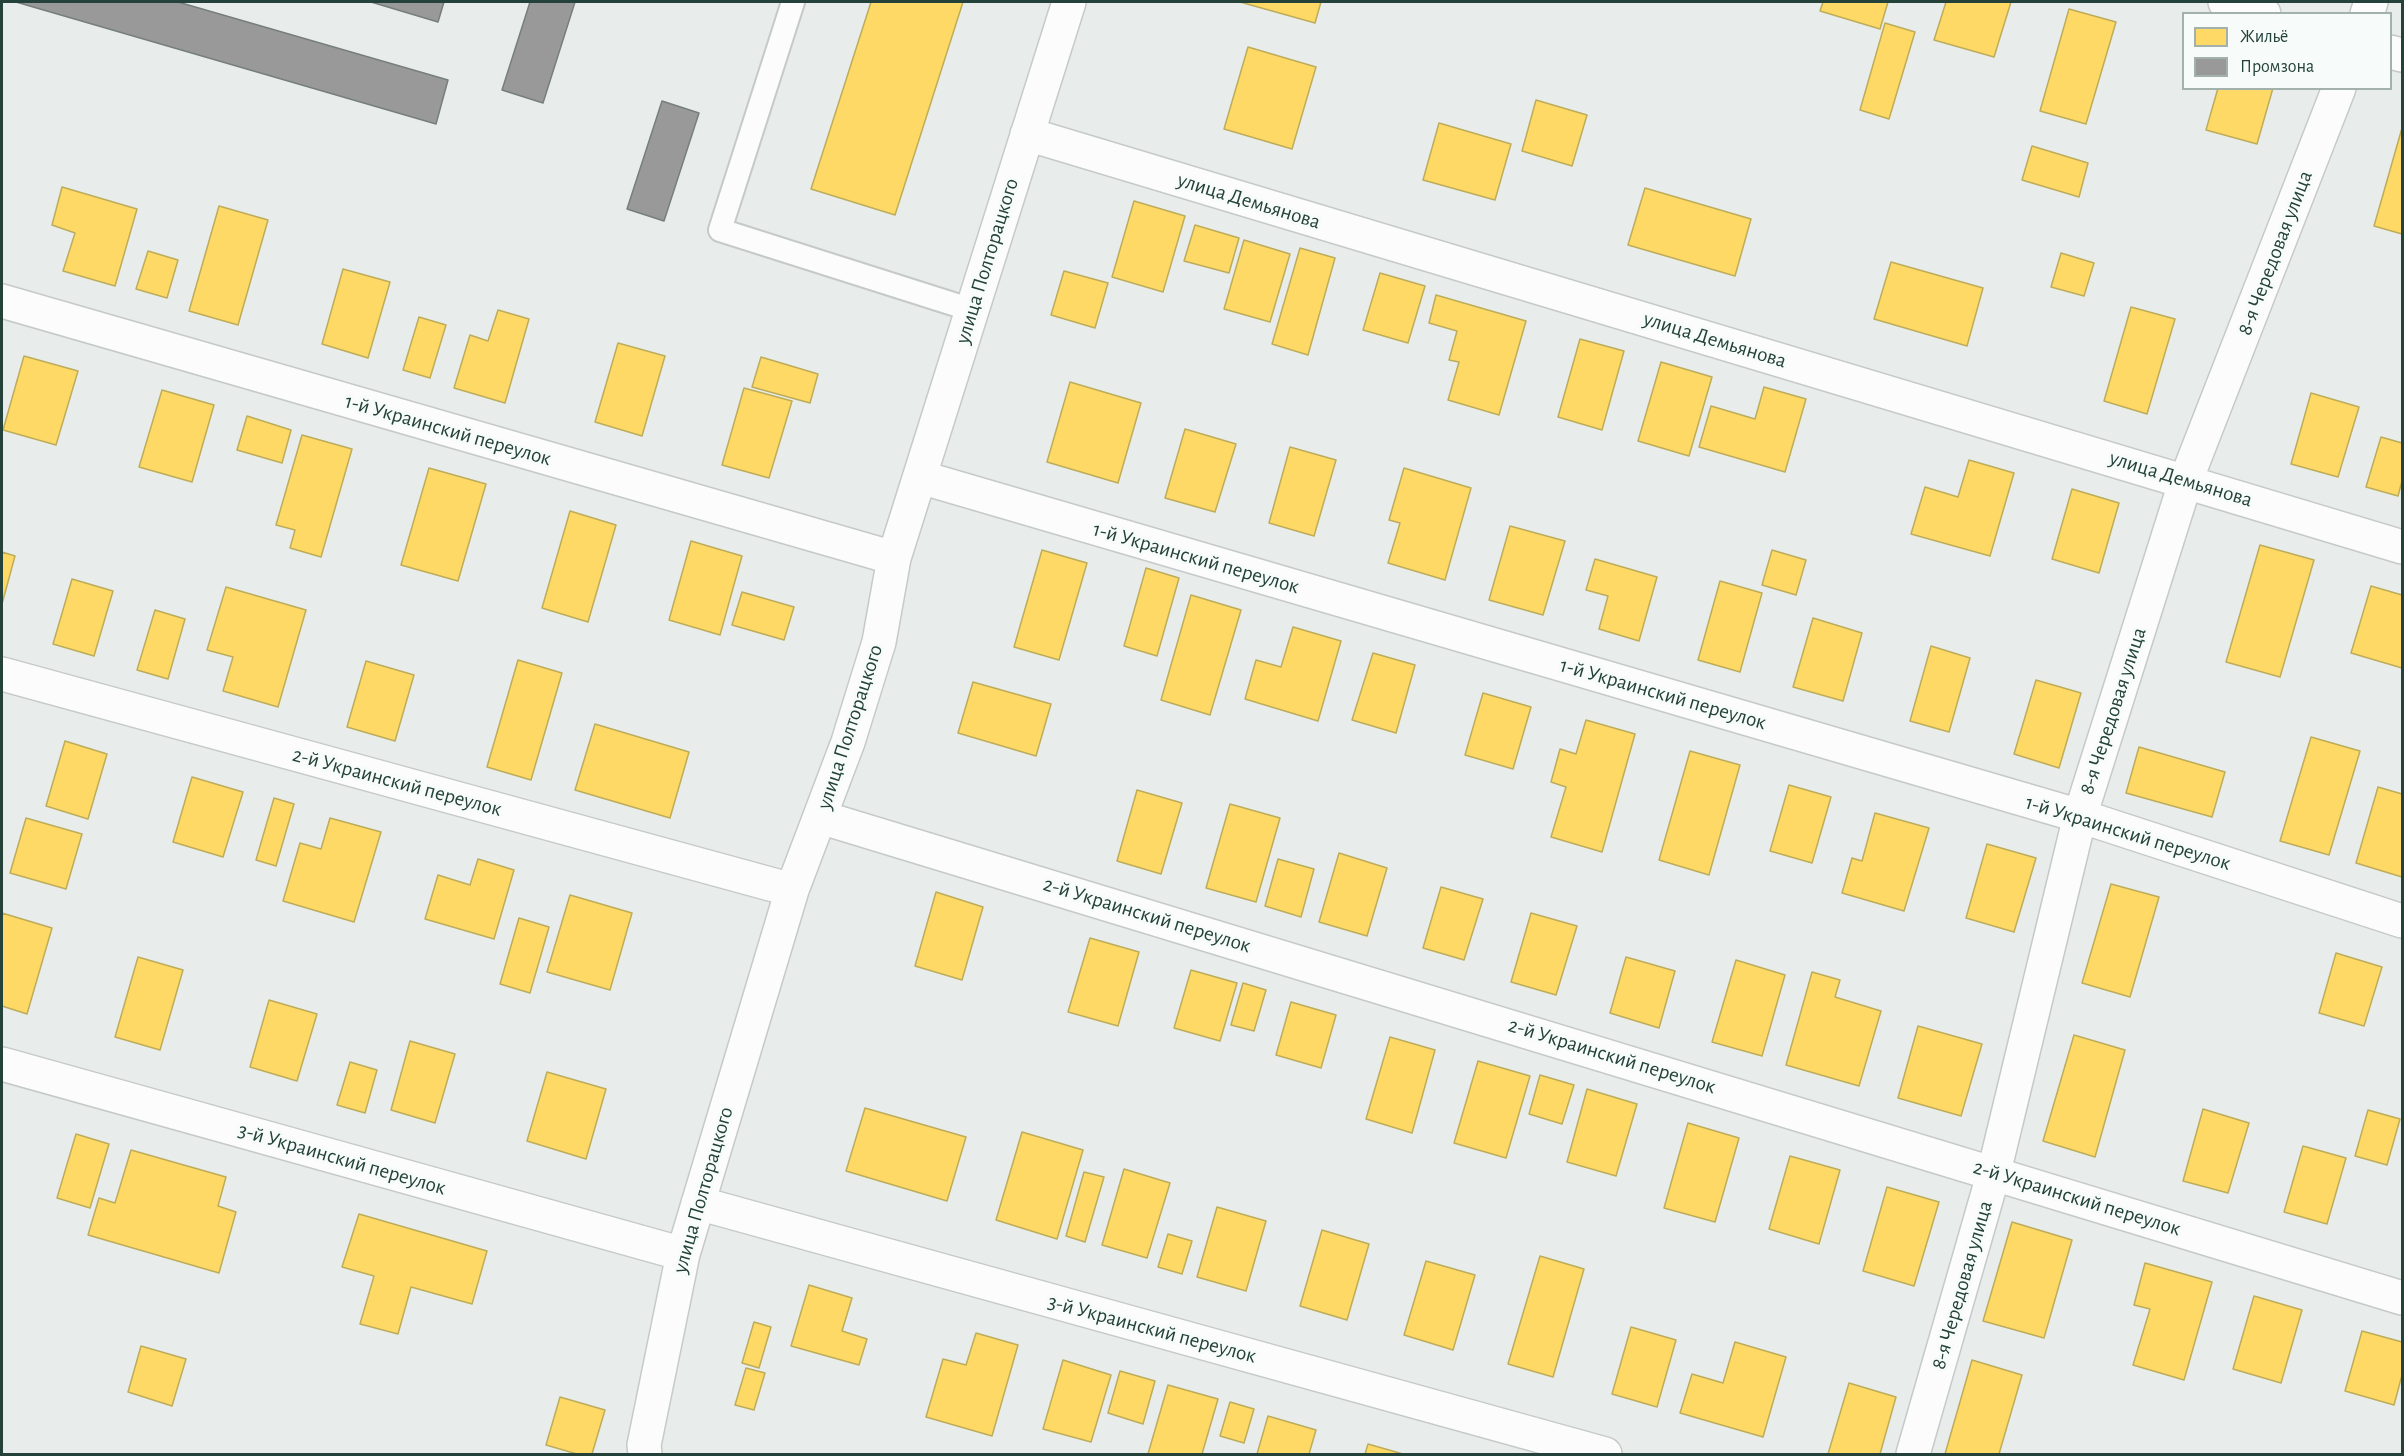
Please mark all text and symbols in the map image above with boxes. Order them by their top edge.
legend [2182,12,2392,90]
text: Жильё [2240,28,2288,46]
text: Промзона [2240,58,2314,76]
street label: улица Демьянова [1174,167,1324,235]
street label: 8-я Чередовая улица [2232,167,2318,339]
street label: улица Полторацкого [950,175,1024,347]
street label: улица Демьянова [1640,306,1790,374]
street label: 1-й Украинский переулок [342,389,554,471]
street label: улица Демьянова [2106,445,2256,513]
street label: 1-й Украинский переулок [1090,517,1302,599]
street label: 8-я Чередовая улица [2074,624,2152,798]
street label: улица Полторацкого [811,641,889,813]
street label: 1-й Украинский переулок [1557,653,1769,735]
street label: 2-й Украинский переулок [290,742,504,822]
street label: 1-й Украинский переулок [2022,790,2234,876]
street label: 2-й Украинский переулок [1040,871,1254,959]
street label: 2-й Украинский переулок [1505,1012,1719,1100]
street label: улица Полторацкого [667,1104,739,1276]
street label: 3-й Украинский переулок [235,1117,449,1201]
street label: 2-й Украинский переулок [1970,1154,2184,1242]
street label: 8-я Чередовая улица [1926,1198,1998,1372]
street label: 3-й Украинский переулок [1045,1289,1259,1369]

